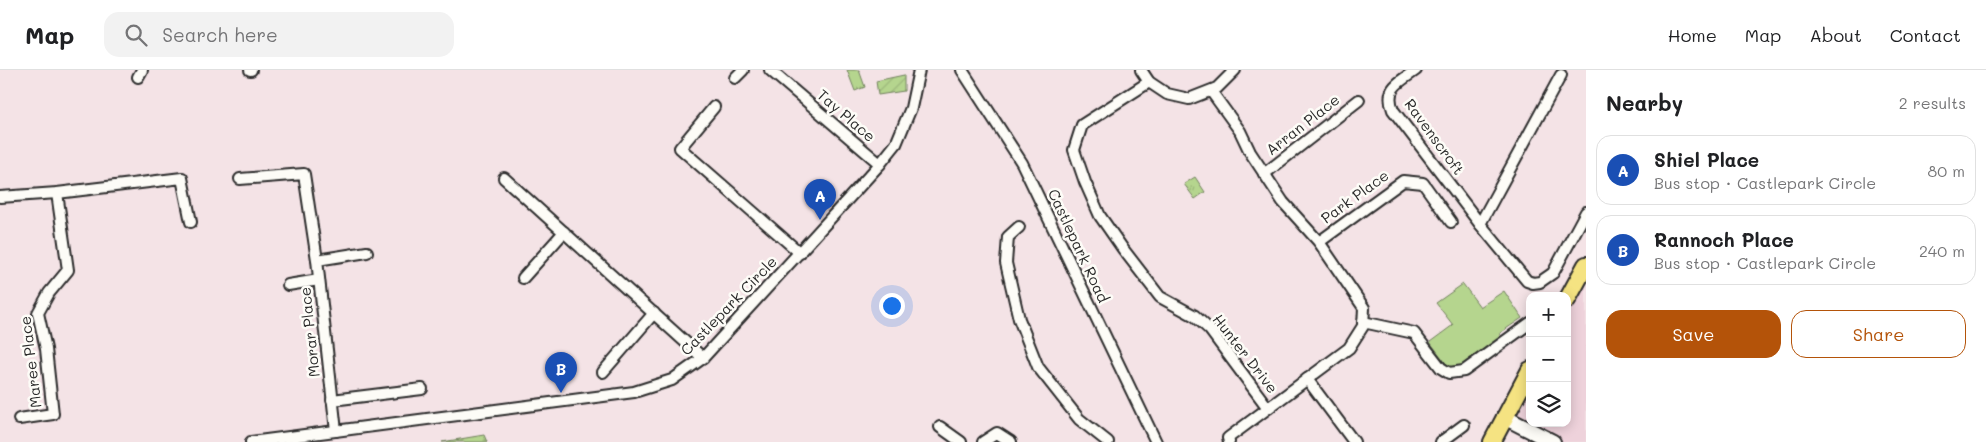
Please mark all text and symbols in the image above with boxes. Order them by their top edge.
search box [104,12,454,57]
text: Map [25,19,74,50]
icon: search [122,21,150,49]
text: Search here [162,22,278,47]
text: Home [1668,23,1717,47]
text: Map [1745,23,1781,47]
text: About [1809,23,1862,47]
text: Contact [1890,23,1961,47]
street label: Tay Place [813,85,880,146]
street label: Arran Place [1261,89,1343,159]
text: Nearby [1606,89,1683,116]
text: 2 results [1899,92,1966,113]
street label: Ravenscroft [1400,94,1469,178]
text: Shiel Place [1654,147,1759,172]
text: A [1617,160,1629,181]
text: 80 m [1928,160,1965,181]
street label: Park Place [1317,165,1392,228]
text: Bus stop · Castlepark Circle [1654,172,1876,193]
pin: A [804,179,836,220]
street label: Castlepark Road [1044,185,1114,306]
text: Rannoch Place [1654,227,1794,252]
text: B [1618,240,1628,261]
text: 240 m [1919,240,1965,261]
street label: Castlepark Circle [676,251,781,359]
text: Bus stop · Castlepark Circle [1654,252,1876,273]
street label: Morar Place [294,286,324,378]
map controls [1526,292,1571,427]
button: + [1526,292,1571,337]
your location [879,293,905,319]
street label: Hunter Drive [1209,310,1283,397]
button: Save [1606,310,1781,358]
button: Share [1791,310,1966,358]
street label: Maree Place [14,315,46,409]
button: − [1526,337,1571,382]
pin: B [545,352,577,393]
button: layers [1526,382,1571,427]

